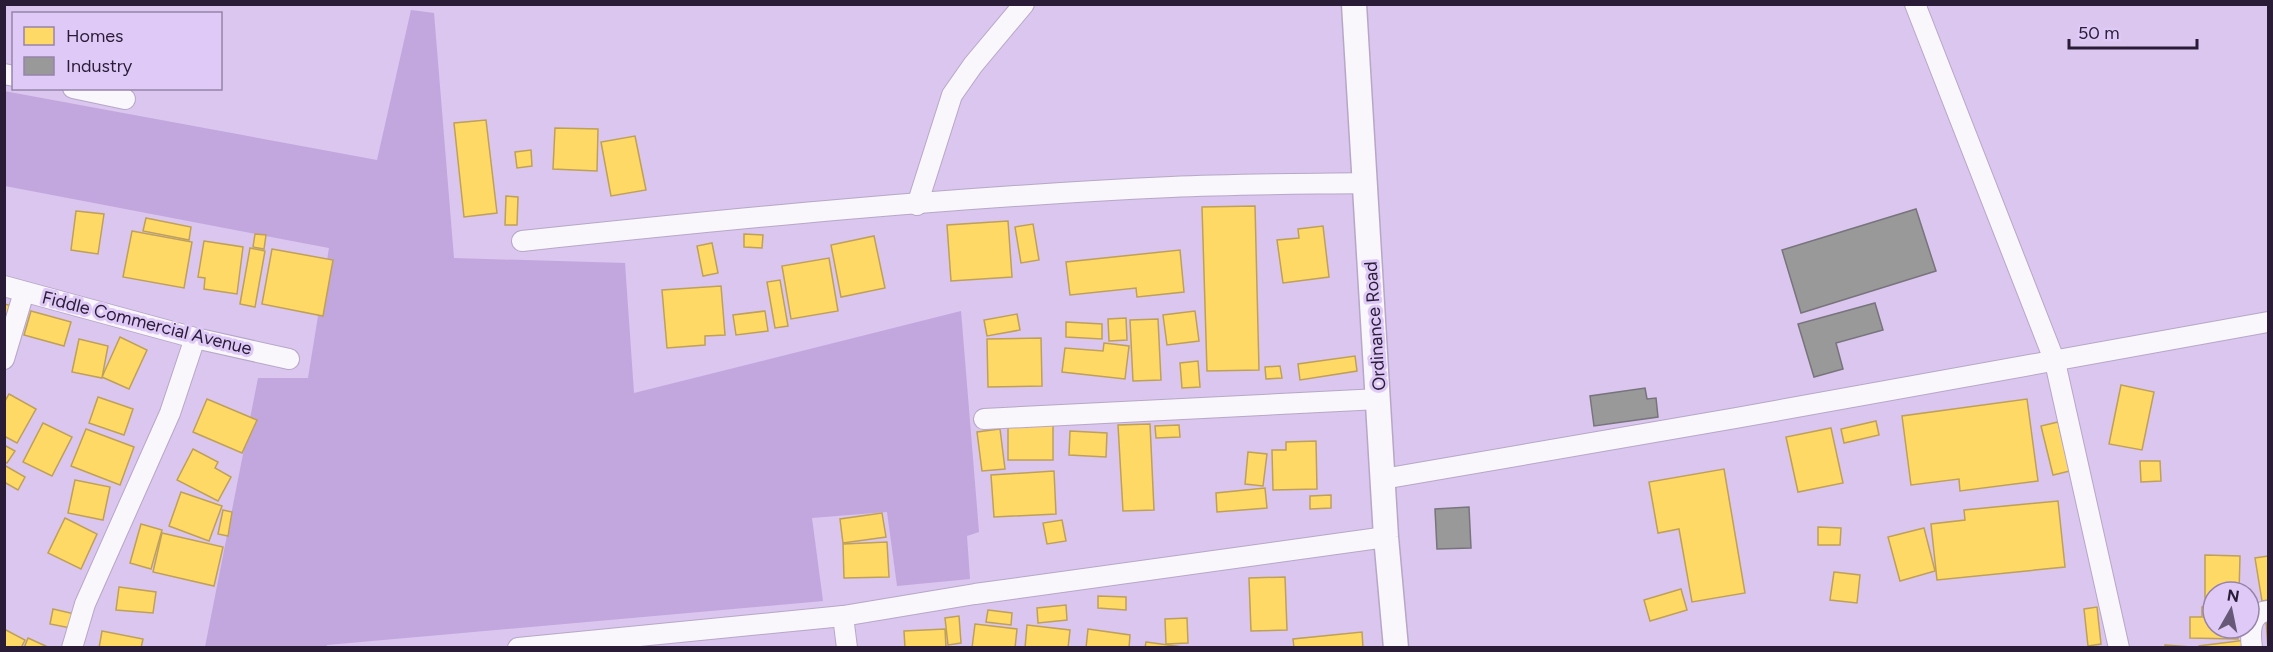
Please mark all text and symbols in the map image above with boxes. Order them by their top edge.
legend [12,12,222,90]
scale bar [2069,12,2196,50]
text: 50 m [2078,22,2120,44]
text: Homes [66,25,124,47]
text: Industry [66,55,133,77]
street label: Ordinance Road [1360,261,1390,391]
street label: Fiddle Commercial Avenue [40,286,254,360]
north arrow [2201,580,2261,640]
text: N [2226,585,2241,606]

